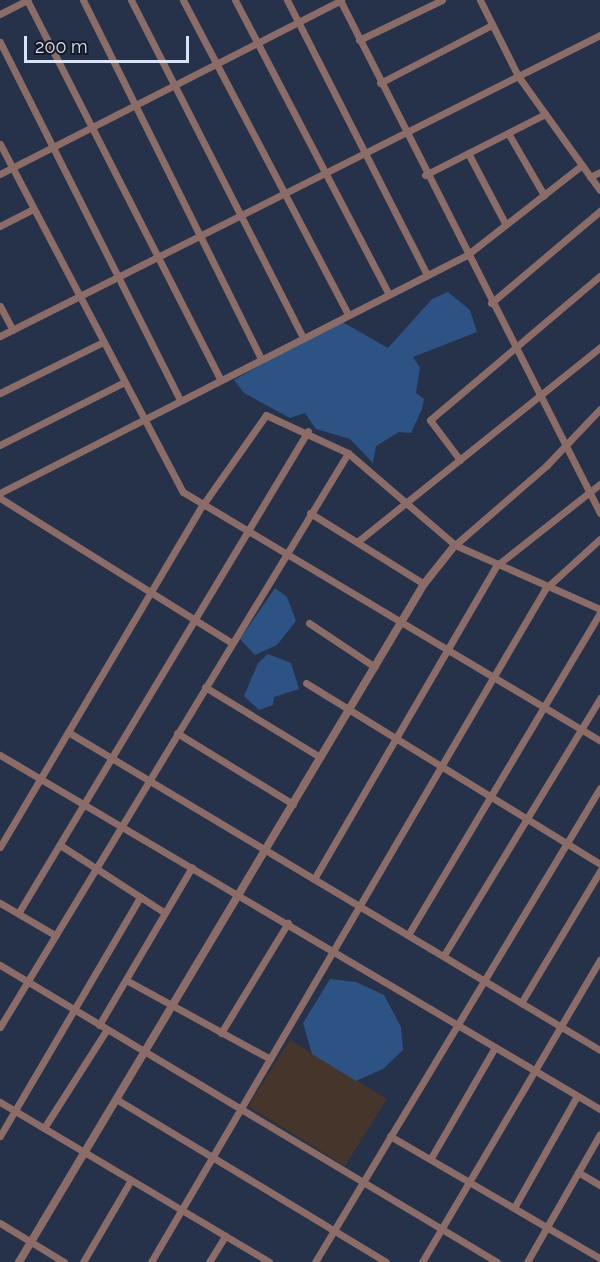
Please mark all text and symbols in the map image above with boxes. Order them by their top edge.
scale bar [27,24,192,62]
text: 200 m [35,36,88,57]

